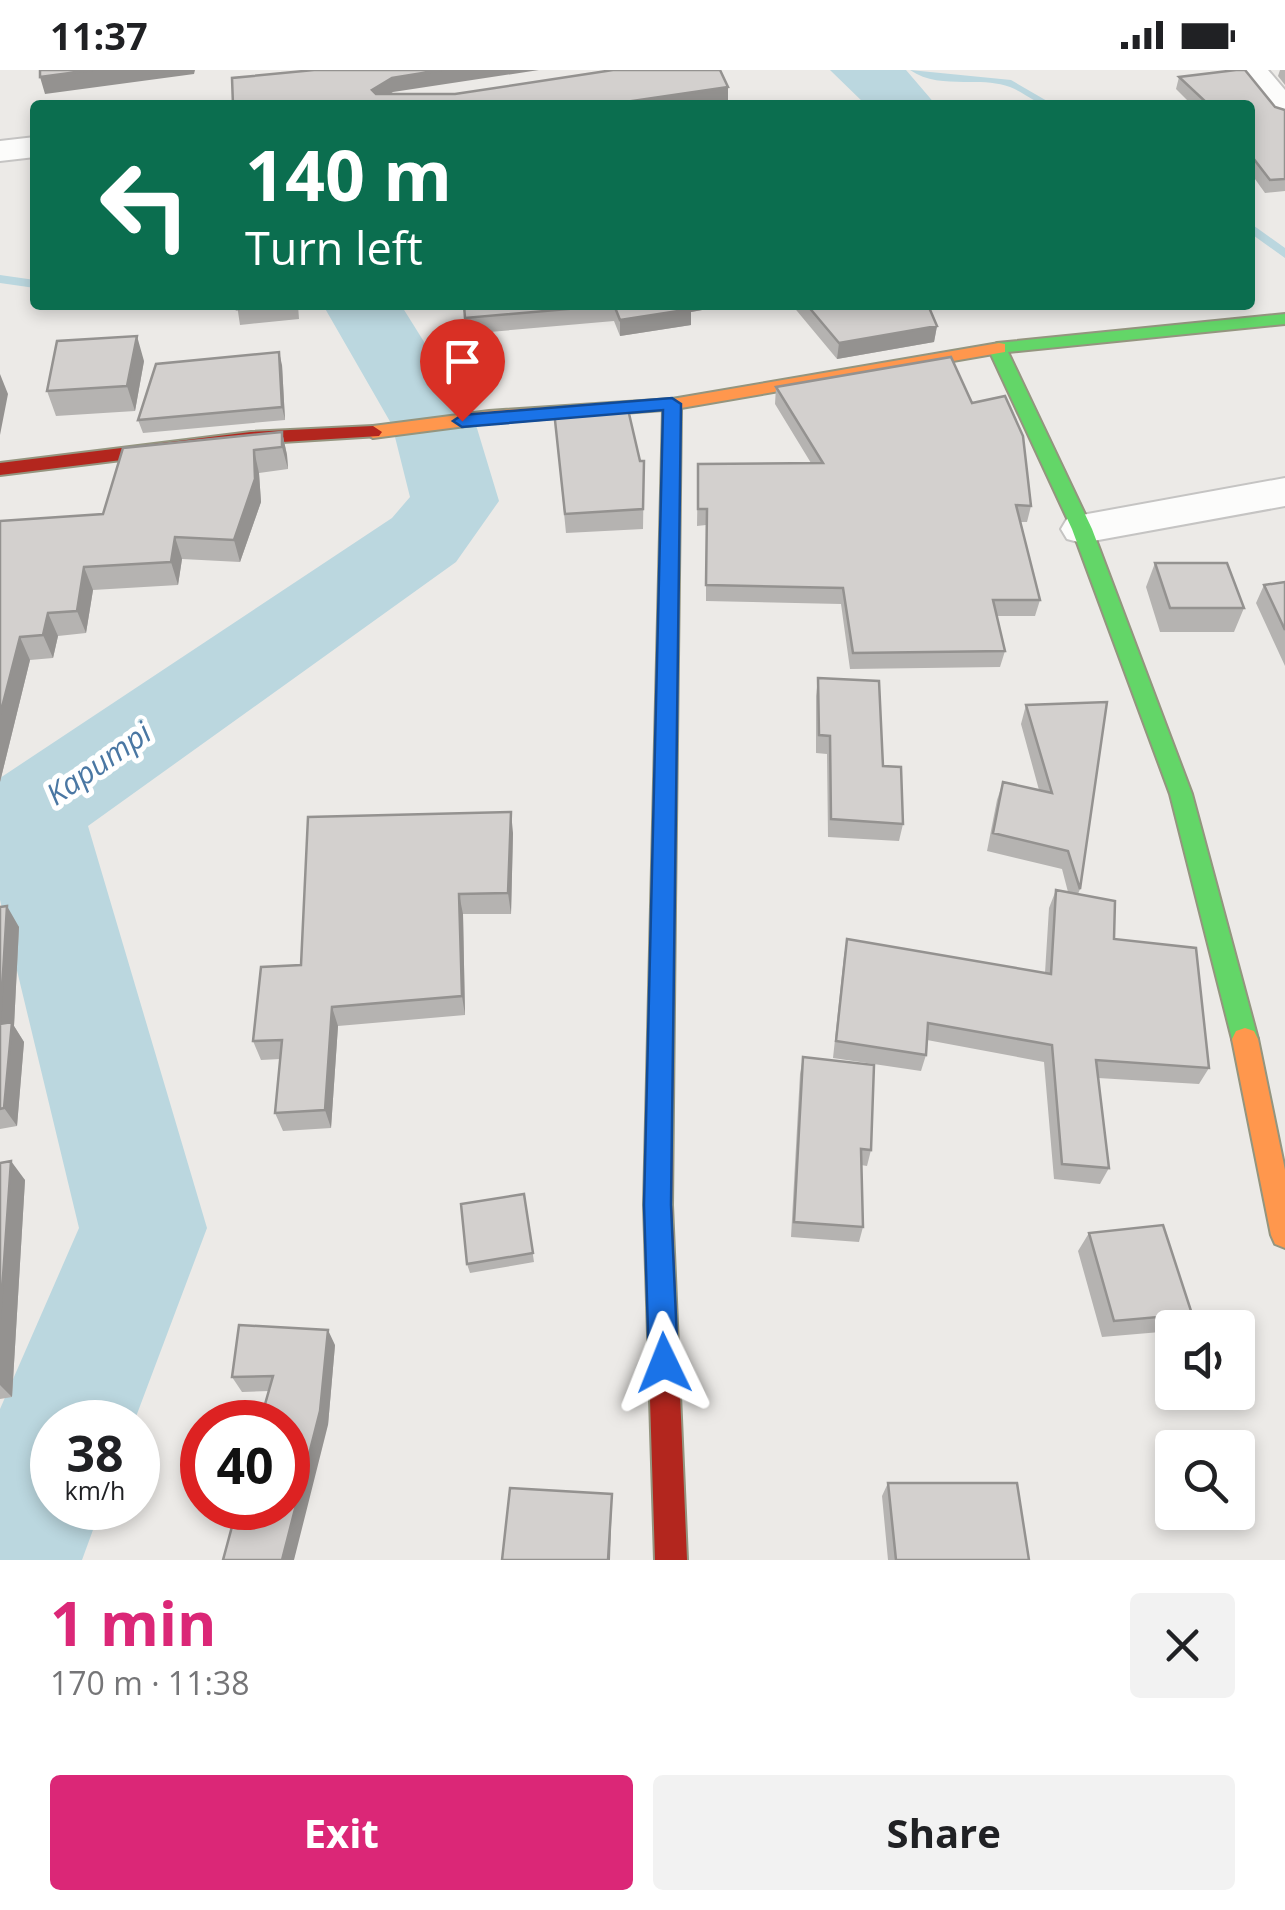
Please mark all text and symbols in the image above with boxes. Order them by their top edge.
text: 11:37 [50,9,148,61]
text: 140 m [245,126,452,222]
icon: left [80,140,210,270]
text: Turn left [245,217,423,278]
pin [420,319,505,422]
icon: arrive [435,334,490,389]
water label: Kapumpi [37,711,159,814]
map controls [1155,1310,1255,1530]
button: sound [1155,1310,1255,1410]
position arrow [612,1311,716,1415]
speed limit sign: 40 [180,1400,310,1530]
text: 38 [66,1419,124,1487]
button: search [1155,1430,1255,1530]
text: km/h [65,1473,125,1507]
text: 1 min [50,1582,217,1664]
button: close [1130,1593,1235,1698]
text: 170 m · 11:38 [50,1661,249,1704]
button: Exit [50,1775,633,1890]
button: Share [653,1775,1235,1890]

